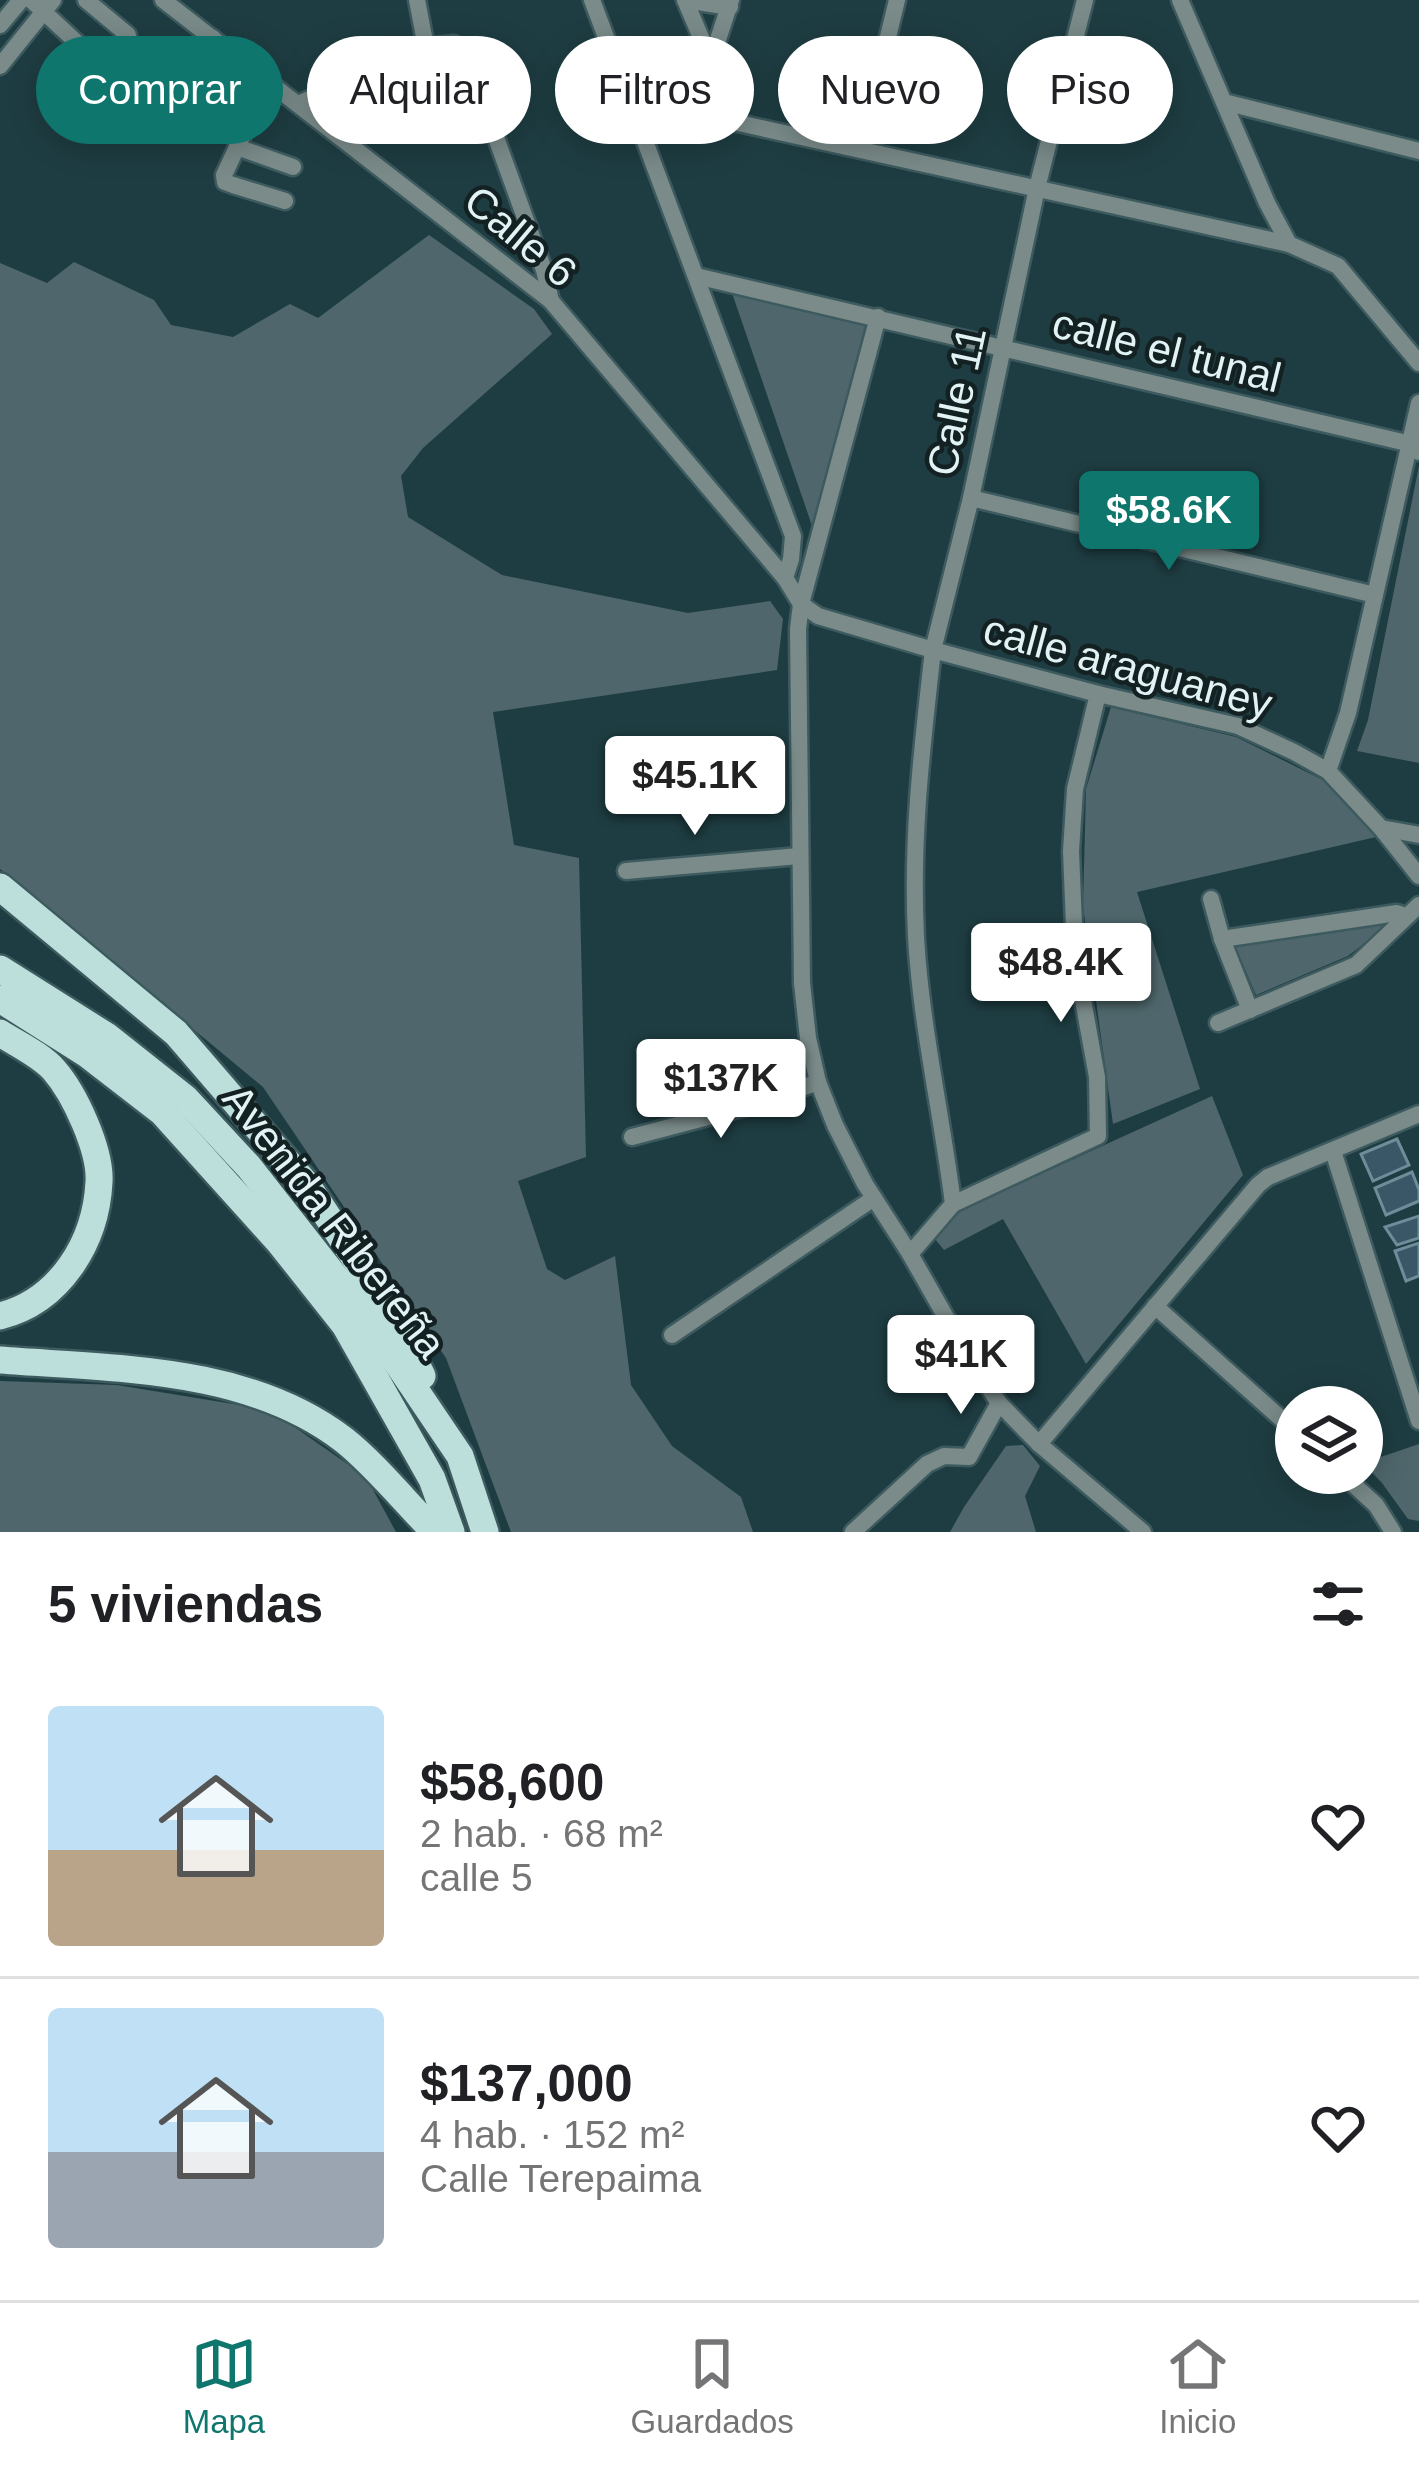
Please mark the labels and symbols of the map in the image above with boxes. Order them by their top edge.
street label: Calle 6 [455,176,586,296]
street label: calle el tunal [1048,299,1286,402]
street label: Calle 11 [918,322,995,480]
pin: $58.6K [1071,471,1267,573]
street label: calle araguaney [979,605,1277,728]
pin: $45.1K [597,736,793,838]
pin: $48.4K [963,923,1159,1025]
pin: $137K [637,1039,805,1141]
street label: Avenida Ribereña [214,1076,456,1368]
pin: $41K [890,1315,1032,1417]

